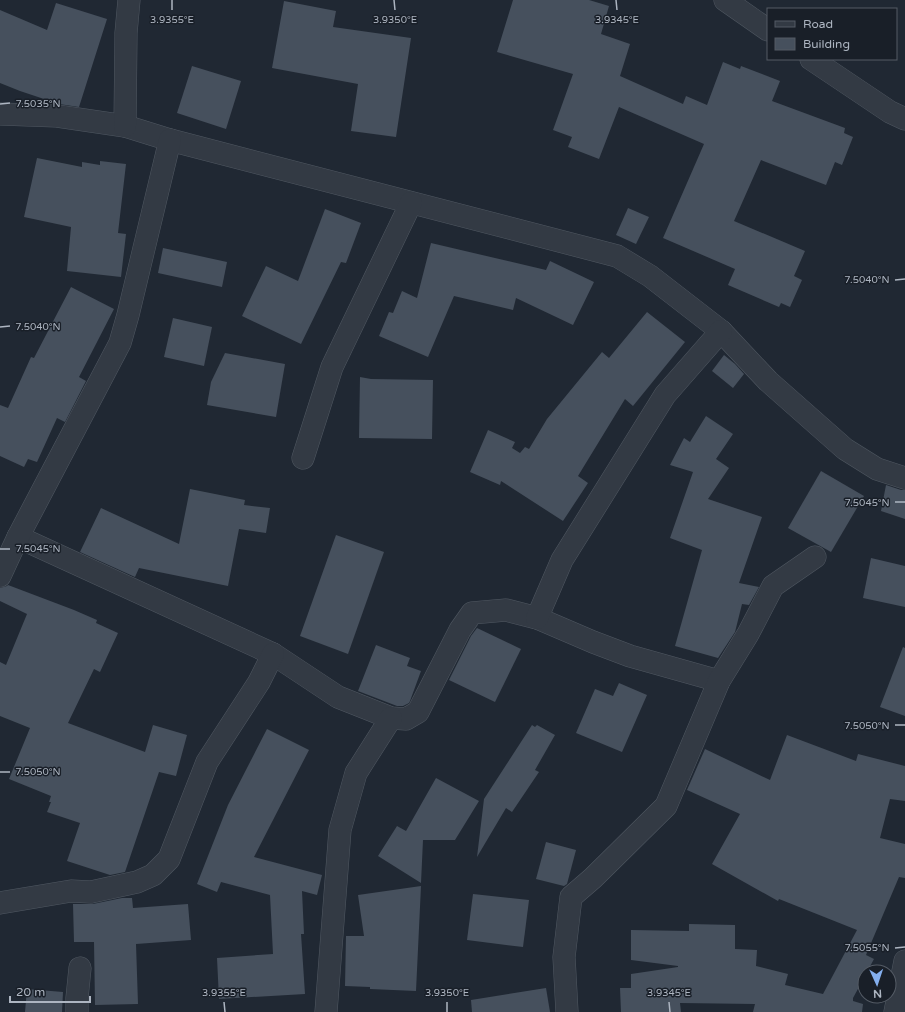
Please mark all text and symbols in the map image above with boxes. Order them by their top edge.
legend [767,8,897,60]
text: 3.9355°E [150,14,194,26]
text: 3.9350°E [373,14,417,26]
text: 3.9345°E [595,14,639,26]
text: Road [803,17,833,31]
text: Building [803,37,850,51]
text: 7.5035°N [15,98,61,110]
text: 7.5040°N [844,274,890,286]
text: 7.5040°N [15,321,61,333]
text: 7.5045°N [844,497,890,509]
text: 7.5045°N [15,543,61,555]
text: 7.5050°N [844,720,890,732]
text: 7.5050°N [15,766,61,778]
text: 7.5055°N [844,942,890,954]
north arrow [857,964,897,1004]
scale bar [10,978,90,1004]
text: 20 m [16,985,45,999]
text: 3.9355°E [202,987,246,999]
text: 3.9350°E [425,987,469,999]
text: 3.9345°E [647,987,691,999]
text: N [873,987,882,1000]

